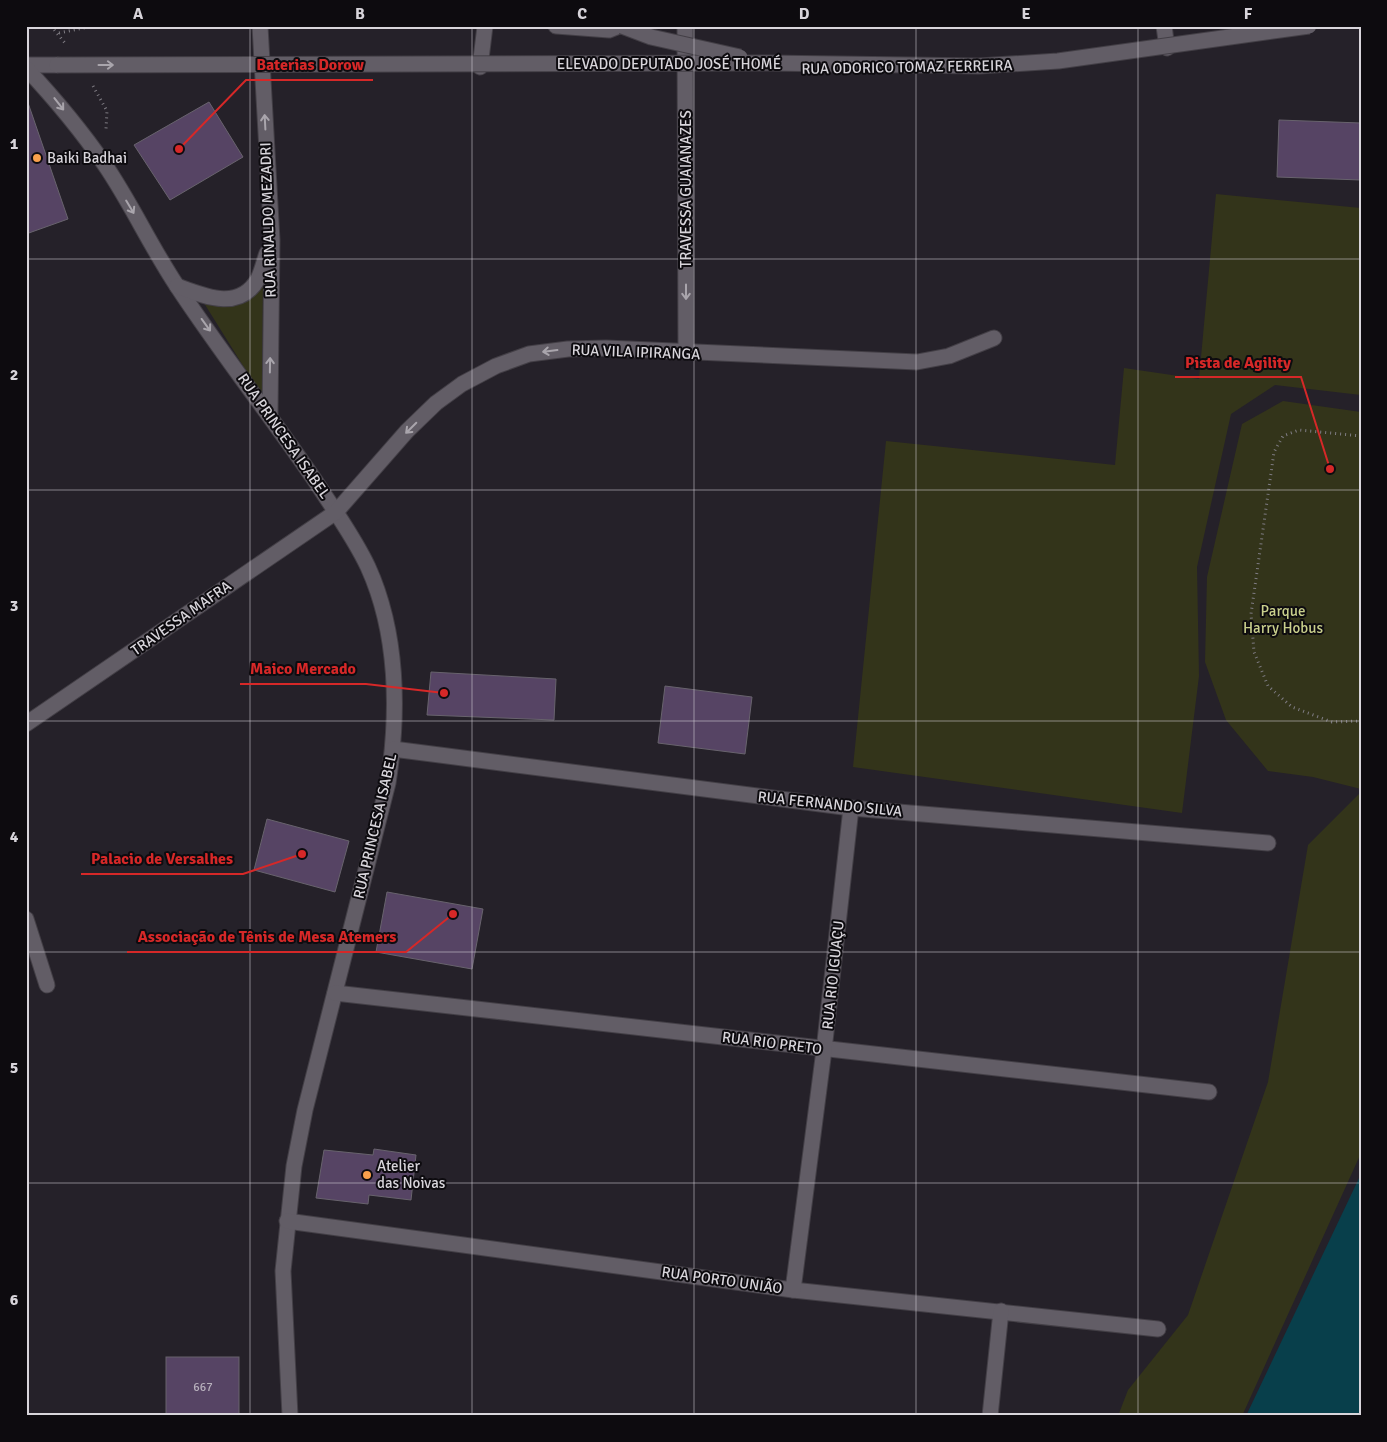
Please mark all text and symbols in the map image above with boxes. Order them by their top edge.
text: A [133,4,144,24]
text: B [355,4,365,24]
text: C [577,4,587,24]
text: D [799,4,810,24]
text: E [1021,4,1031,24]
text: F [1244,4,1253,24]
callout: Baterias Dorow [246,49,373,80]
street label: ELEVADO DEPUTADO JOSÉ THOMÉ [557,54,781,73]
text: Baterias Dorow [256,55,365,75]
street label: RUA ODORICO TOMAZ FERREIRA [801,56,1013,78]
one-way arrow [98,60,114,70]
one-way arrow [54,97,64,111]
street label: TRAVESSA GUAIANAZES [677,110,695,268]
one-way arrow [261,114,270,130]
text: 1 [10,134,19,154]
street label: RUA RINALDO MEZADRI [256,142,280,298]
place label: Baiki Badhai [47,149,127,167]
marker: Baiki Badhai [31,152,43,164]
one-way arrow [126,200,136,214]
one-way arrow [681,283,691,299]
one-way arrow [200,318,211,331]
street label: RUA VILA IPIRANGA [571,341,701,363]
one-way arrow [542,346,558,356]
callout: Pista de Agility [1175,346,1301,377]
text: Pista de Agility [1185,353,1291,373]
one-way arrow [265,357,275,374]
text: 2 [10,365,18,385]
street label: RUA PRINCESA ISABEL [234,370,334,502]
one-way arrow [404,422,417,434]
street label: TRAVESSA MAFRA [127,577,235,659]
text: 3 [10,596,18,616]
park label: Parque Harry Hobus [1243,602,1323,637]
callout: Maico Mercado [240,653,366,684]
text: Maico Mercado [250,659,356,679]
street label: RUA PRINCESA ISABEL [350,751,401,900]
street label: RUA FERNANDO SILVA [757,787,903,821]
text: 4 [10,827,19,847]
callout: Palacio de Versalhes [81,843,243,874]
text: Palacio de Versalhes [91,849,233,869]
street label: RUA RIO IGUAÇU [818,920,848,1030]
callout: Associação de Tênis de Mesa Atemers [127,921,406,952]
text: Associação de Tênis de Mesa Atemers [138,927,396,947]
street label: RUA RIO PRETO [721,1028,823,1058]
text: 5 [10,1058,18,1078]
place label: Atelier das Noivas [377,1157,446,1192]
marker: Atelier das Noivas [361,1169,373,1181]
street label: RUA PORTO UNIÃO [660,1262,784,1297]
text: 6 [10,1290,19,1310]
house number: 667 [193,1380,213,1395]

